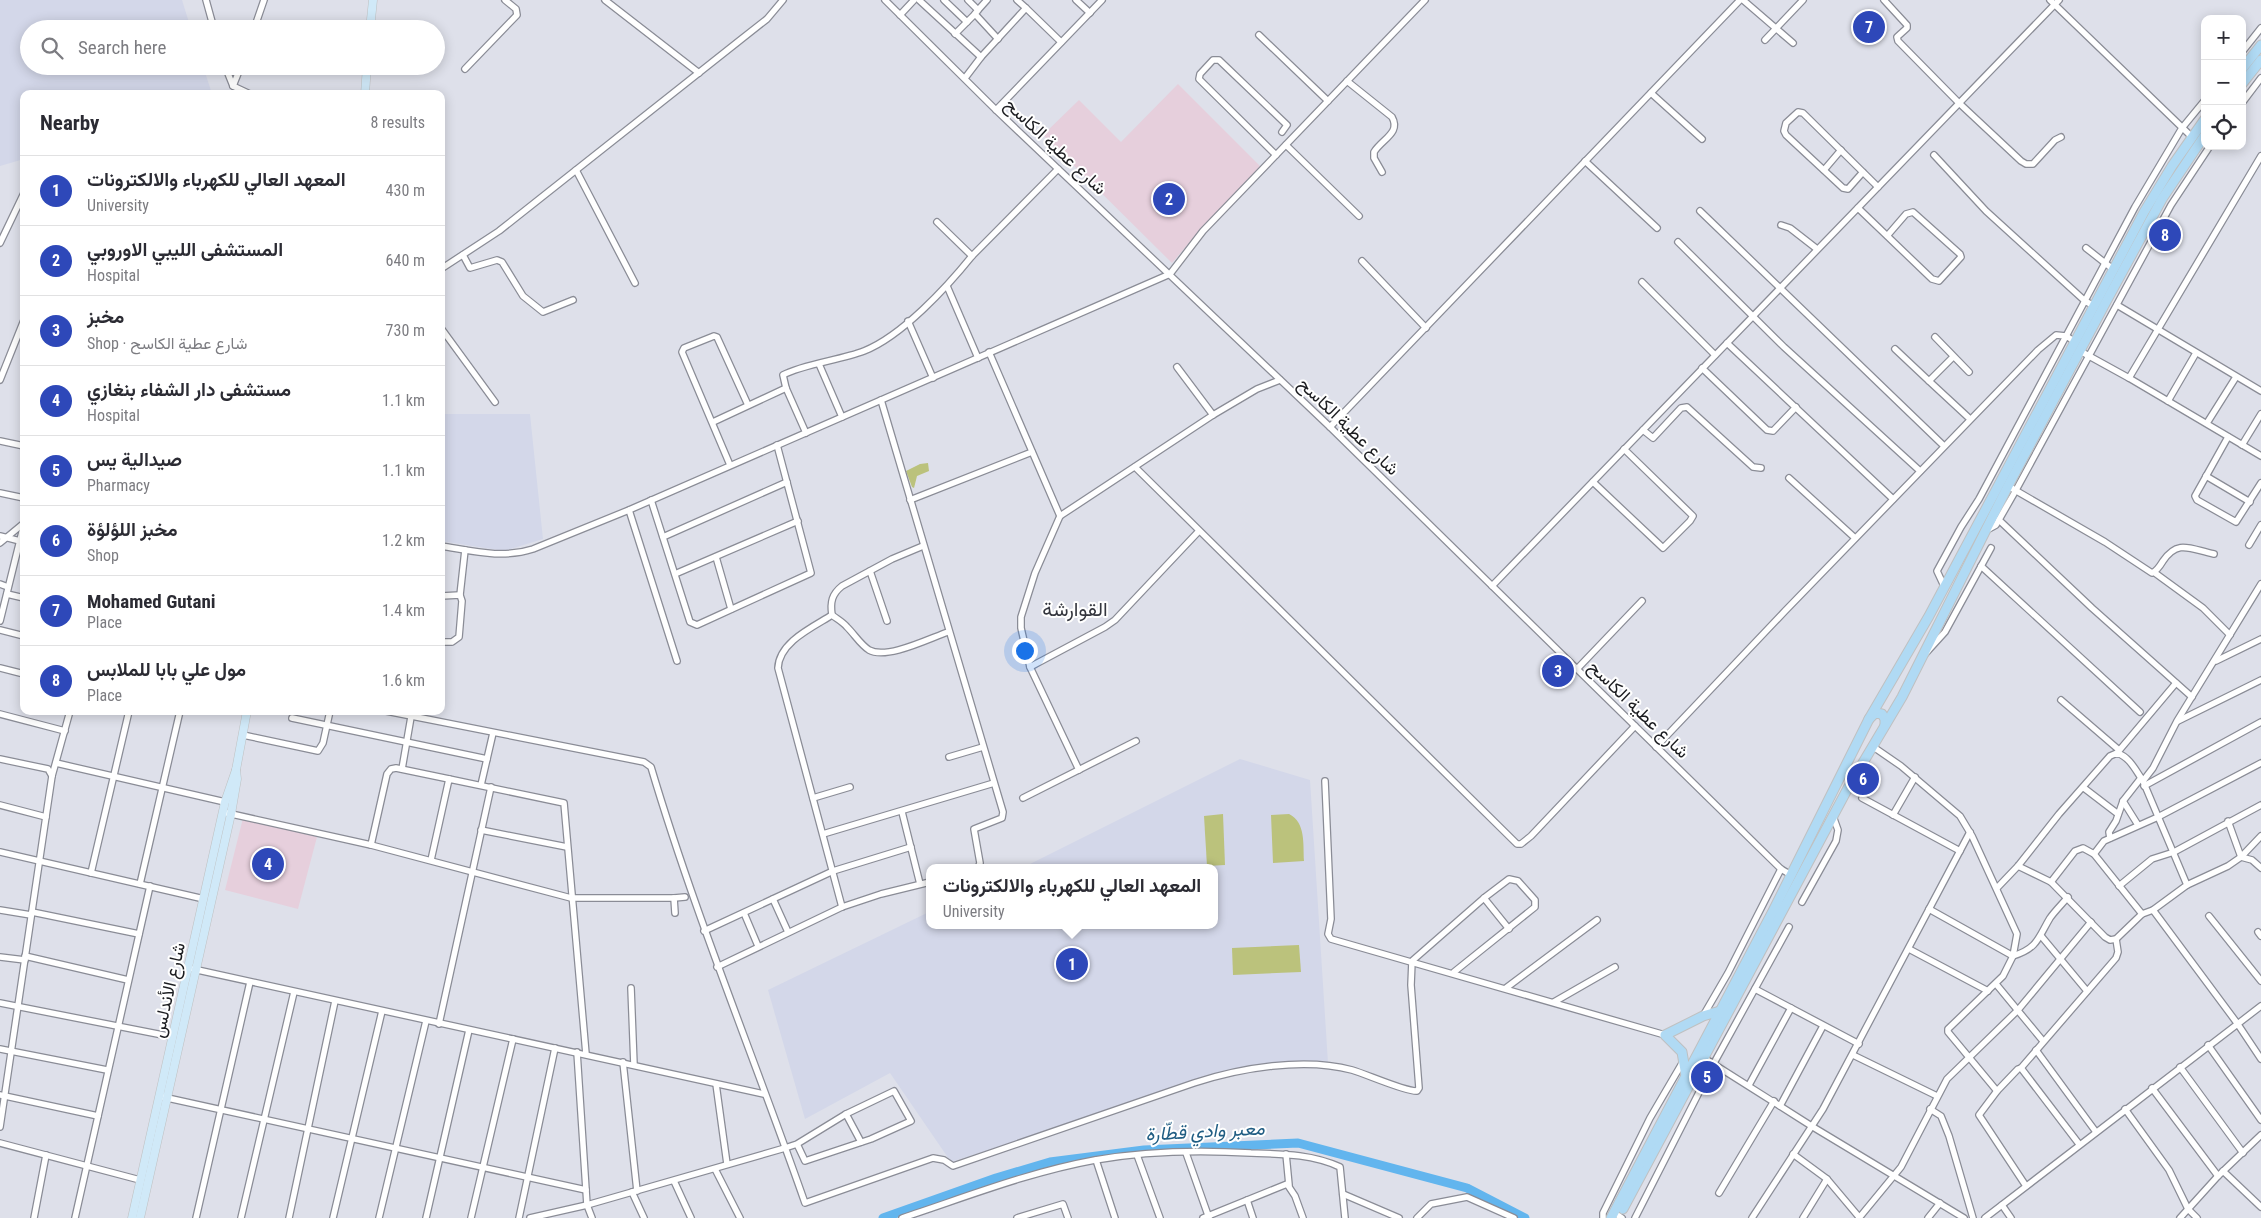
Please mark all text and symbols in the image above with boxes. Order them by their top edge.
pin: 7 [1853,8,1885,46]
map controls [2201,15,2246,150]
button: + [2201,15,2246,60]
search box [20,20,445,75]
icon: search [38,34,66,62]
text: Search here [78,36,166,59]
button: − [2201,60,2246,105]
street label: شارع عطية الكاسح [999,93,1111,200]
button: locate [2201,105,2246,150]
text: Nearby [40,111,99,135]
text: 8 results [370,113,425,132]
text: المعهد العالي للكهرباء والالكترونات [87,168,346,191]
pin: 2 [1153,180,1185,218]
text: 1 [52,181,60,200]
text: 430 m [386,181,425,200]
text: University [87,196,149,215]
pin: 8 [2149,216,2181,254]
text: المستشفی الليبي الاوروبي [87,238,283,261]
text: 2 [52,251,60,270]
text: 640 m [386,251,425,270]
text: Hospital [87,266,140,285]
text: مخبز [87,305,124,328]
text: 3 [52,321,60,340]
text: 730 m [386,321,425,340]
text: Shop · شارع عطية الكاسح [87,334,247,353]
street label: شارع عطية الكاسح [1293,373,1404,481]
text: مستشفى دار الشفاء بنغازي [87,378,291,401]
text: 4 [52,391,60,410]
text: 1.1 km [382,391,425,410]
text: Hospital [87,406,140,425]
text: صيدالية يس [87,448,182,471]
text: 5 [52,461,60,480]
text: 1.1 km [382,461,425,480]
text: Pharmacy [87,476,150,495]
text: مخبز اللؤلؤة [87,518,178,541]
text: 6 [52,531,60,550]
text: 1.2 km [382,531,425,550]
text: Shop [87,546,119,565]
text: Mohamed Gutani [87,590,216,613]
district label: القوارشة [1042,597,1108,622]
text: 7 [52,601,60,620]
text: 1.4 km [382,601,425,620]
text: Place [87,613,122,632]
your location [1012,638,1038,664]
pin: 3 [1542,652,1574,690]
street label: شارع عطية الكاسح [1583,656,1694,764]
text: مول علي بابا للملابس [87,658,246,681]
text: 8 [52,671,60,690]
text: 1.6 km [382,671,425,690]
text: Place [87,686,122,705]
pin: 6 [1847,760,1879,798]
pin: 4 [252,845,284,883]
popup [926,864,1218,929]
text: المعهد العالي للكهرباء والالكترونات [943,874,1201,897]
text: University [943,902,1005,921]
street label: شارع الأندلس [147,940,191,1040]
pin: 1 [1056,945,1088,983]
pin: 5 [1691,1058,1723,1096]
water label: معبر وادي قطّارة [1145,1116,1266,1150]

